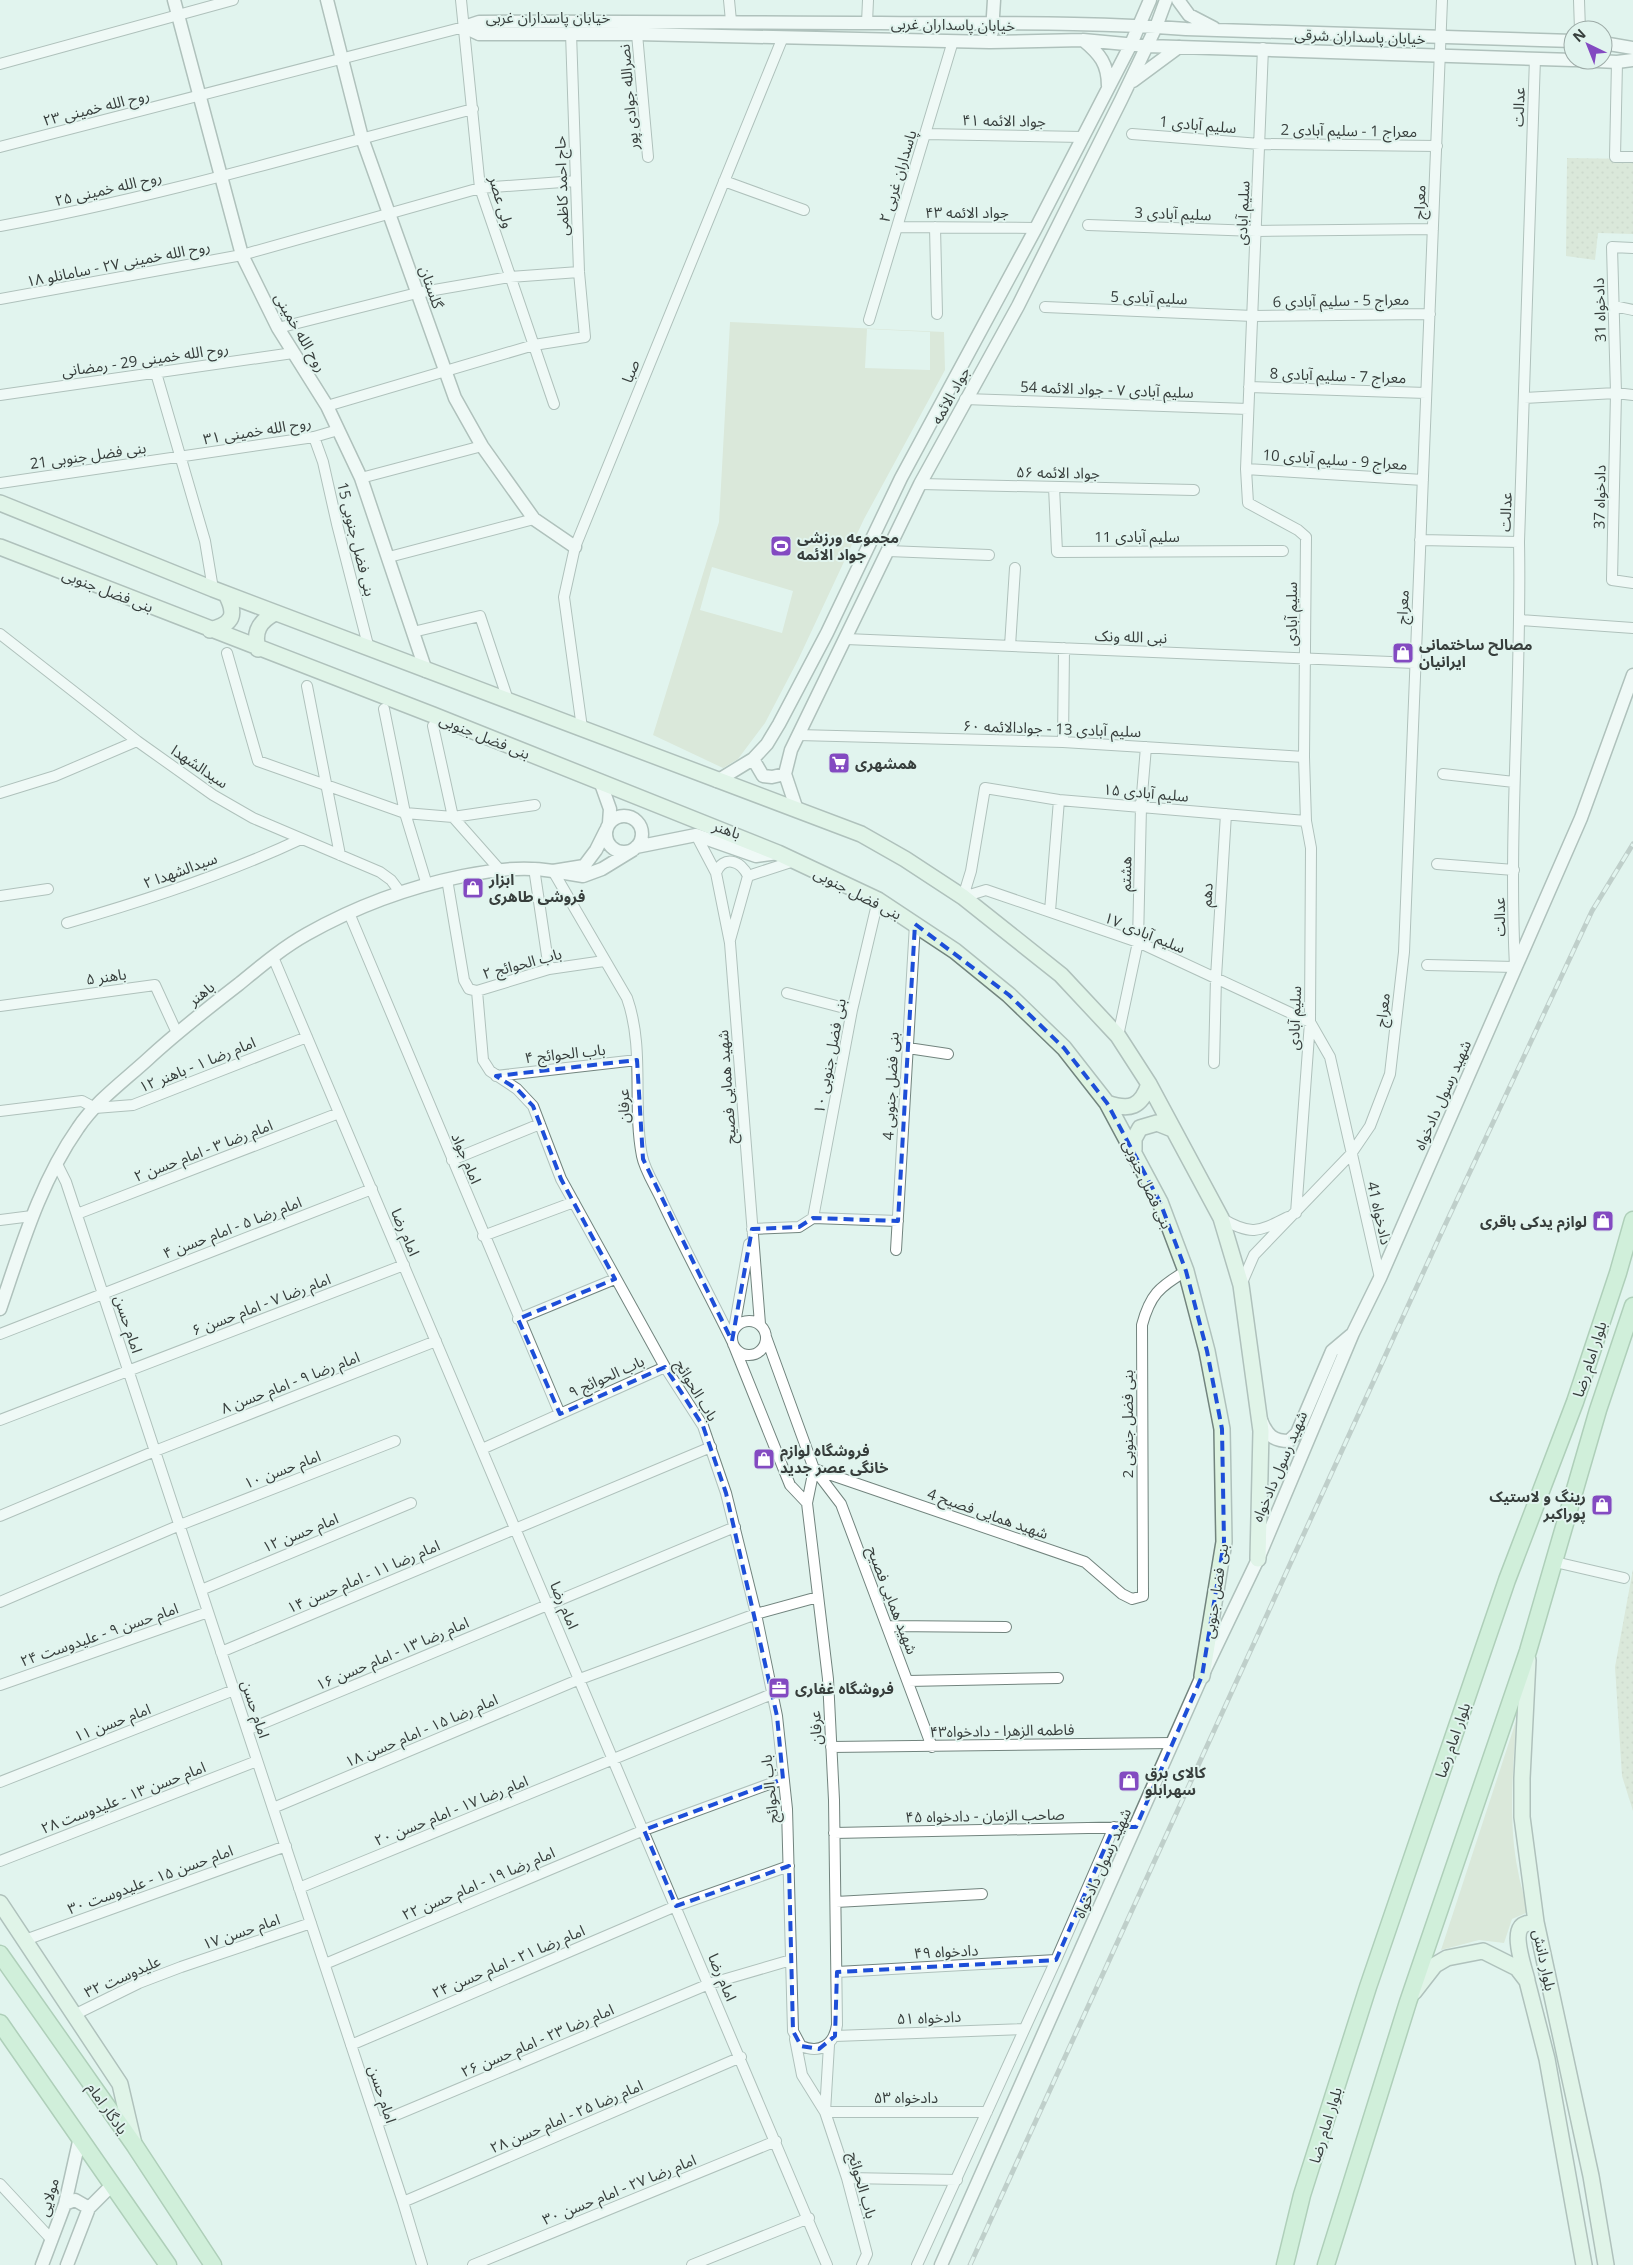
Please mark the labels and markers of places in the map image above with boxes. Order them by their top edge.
place label: مجموعه ورزشی جواد الائمه [797,527,899,564]
sports icon: مجموعه ورزشی جواد الائمه [769,534,793,558]
place label: مصالح ساختمانی ایرانیان [1419,634,1532,671]
shop icon: مصالح ساختمانی ایرانیان [1391,641,1415,665]
supermarket icon: همشهری [827,751,851,775]
place label: همشهری [855,753,917,773]
place label: ابزار فروشی طاهری [488,869,585,906]
shop icon: ابزار فروشی طاهری [461,876,485,900]
shop icon: لوازم یدکی باقری [1591,1209,1615,1233]
place label: لوازم یدکی باقری [1480,1211,1587,1233]
place label: فروشگاه لوازم خانگی عصر جدید [780,1440,889,1477]
shop icon: فروشگاه لوازم خانگی عصر جدید [752,1447,776,1471]
place label: رینگ و لاستیک پوراکبر [1489,1486,1586,1524]
shop icon: رینگ و لاستیک پوراکبر [1590,1493,1614,1517]
office icon: فروشگاه غفاری [767,1676,791,1700]
place label: فروشگاه غفاری [795,1678,894,1698]
place label: کالای برق سهرابلو [1145,1762,1206,1799]
shop icon: کالای برق سهرابلو [1117,1769,1141,1793]

